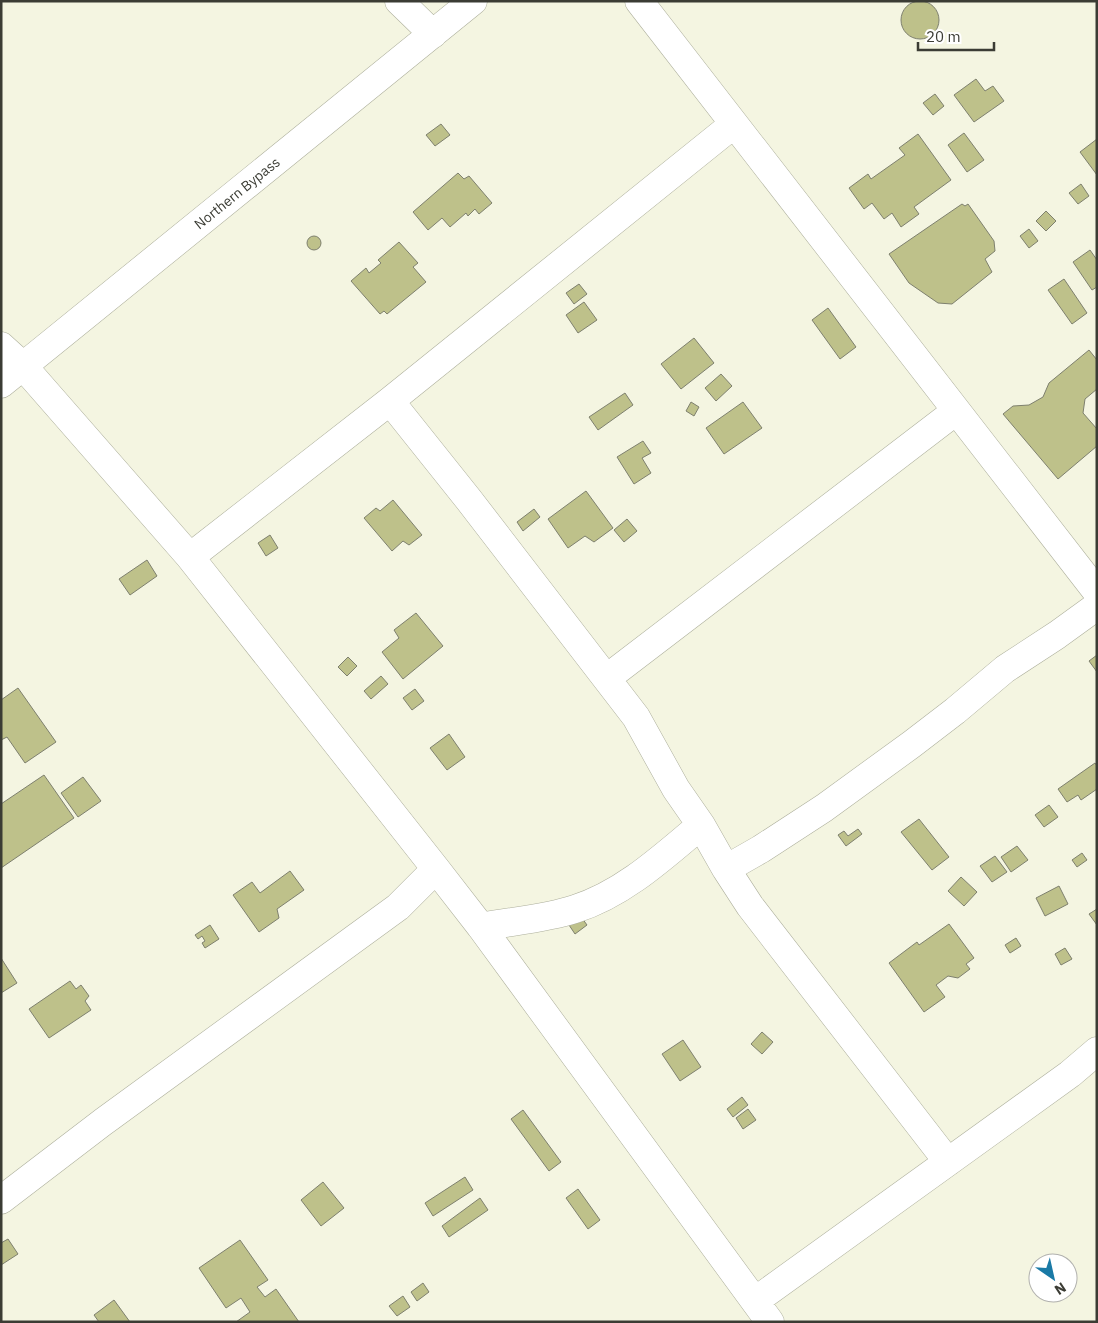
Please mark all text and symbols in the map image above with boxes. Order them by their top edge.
scale bar [918,20,994,52]
text: 20 m [926,27,961,46]
street label: Northern Bypass [191,153,284,233]
north arrow [1028,1253,1078,1303]
text: N [1051,1278,1070,1299]

